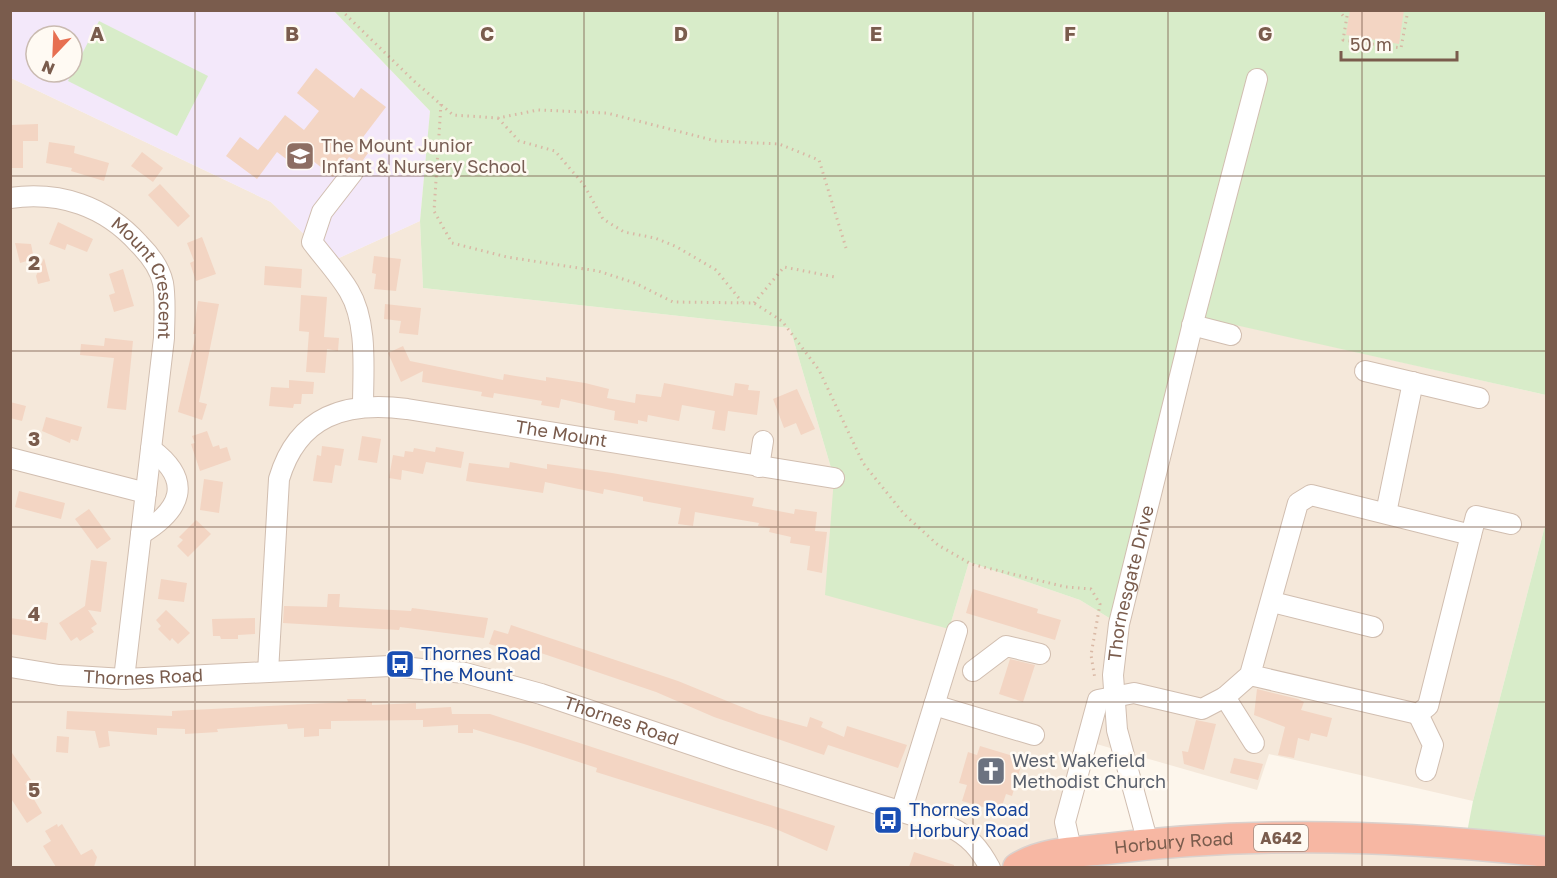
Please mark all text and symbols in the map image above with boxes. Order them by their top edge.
text: A [90,21,104,45]
text: B [285,21,299,45]
text: C [480,21,494,45]
text: D [674,21,688,45]
text: E [870,21,882,45]
text: F [1064,21,1076,45]
text: G [1258,21,1272,45]
north arrow [24,24,84,84]
scale bar [1341,24,1456,62]
text: 50 m [1350,33,1392,55]
text: N [39,56,58,79]
place label: The Mount Junior Infant & Nursery School [321,134,527,177]
school or university icon: The Mount Junior Infant & Nursery School [284,140,316,172]
street label: Mount Crescent [107,211,177,339]
text: 2 [28,250,40,274]
street label: The Mount [514,415,609,451]
text: 3 [28,426,40,450]
street label: Thornesgate Drive [1103,503,1158,662]
text: 4 [28,601,40,625]
place label: Thornes Road The Mount [421,642,541,685]
bus stop icon: Thornes Road The Mount [384,648,416,680]
street label: Thornes Road [83,663,204,689]
street label: Thornes Road [561,691,682,750]
place label: West Wakefield Methodist Church [1012,749,1166,792]
church icon: West Wakefield Methodist Church [975,755,1007,787]
text: 5 [28,777,40,801]
place label: Thornes Road Horbury Road [909,798,1029,841]
bus stop icon: Thornes Road Horbury Road [872,804,904,836]
road number: A642 [1254,825,1308,851]
street label: Horbury Road [1113,827,1234,858]

